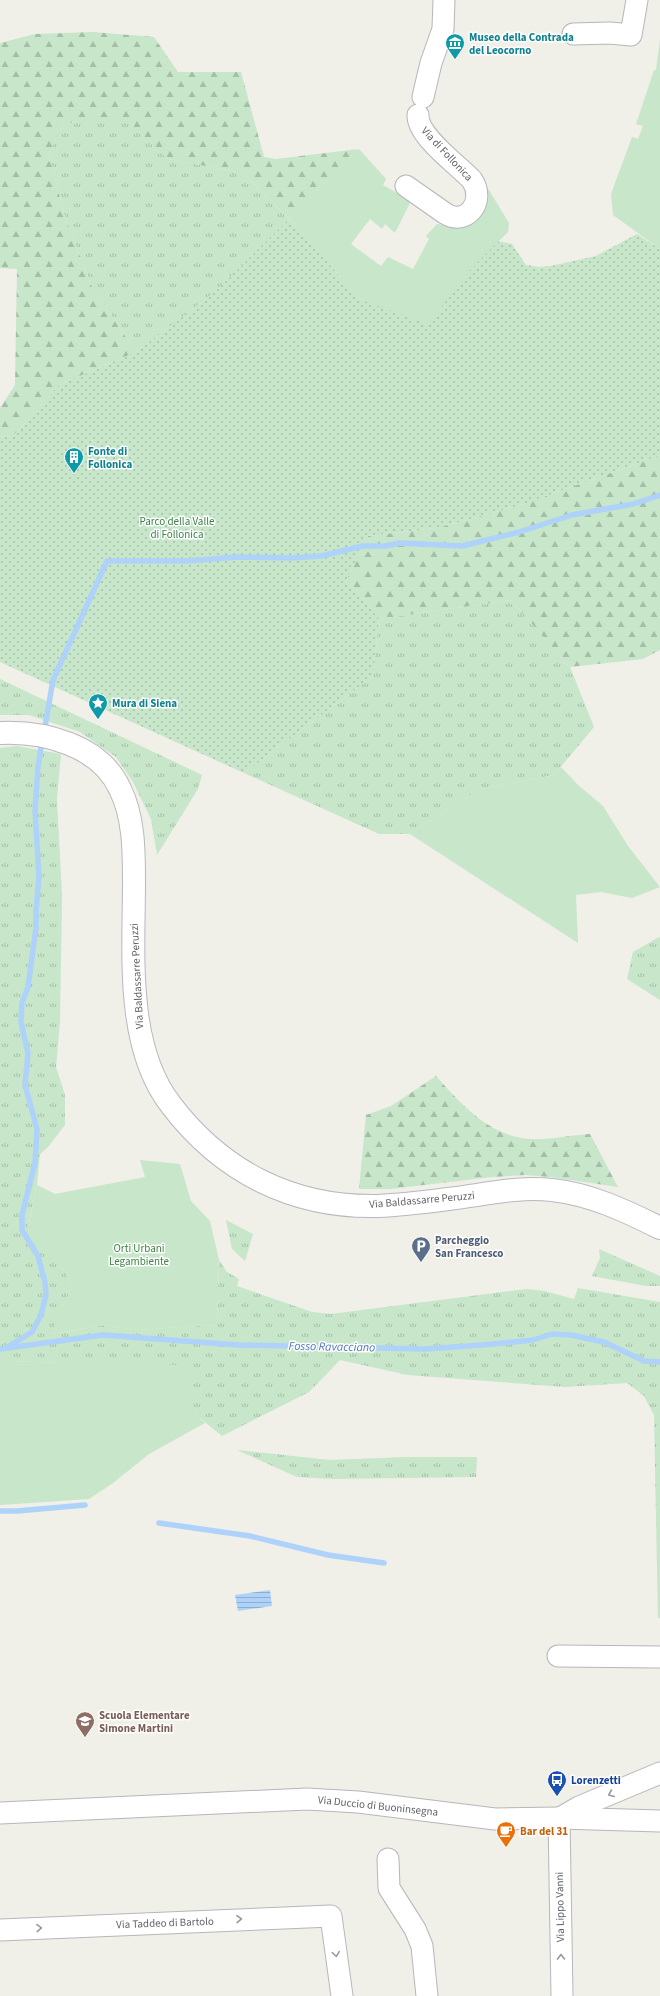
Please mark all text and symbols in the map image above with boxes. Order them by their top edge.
place label: Museo della Contrada del Leocorno [469,30,574,58]
museum icon: Museo della Contrada del Leocorno [444,32,466,60]
street label: Via di Follonica [418,124,476,184]
place label: Fonte di Follonica [88,444,132,472]
building icon: Fonte di Follonica [63,446,85,474]
park label: Parco della Valle di Follonica [140,514,215,542]
place icon: Mura di Siena [87,692,109,720]
place label: Mura di Siena [112,696,177,711]
street label: Via Baldassarre Peruzzi [127,923,147,1029]
street label: Via Baldassarre Peruzzi [369,1188,475,1212]
place label: Parcheggio San Francesco [435,1233,503,1261]
parking icon: Parcheggio San Francesco [410,1235,432,1263]
park label: Orti Urbani Legambiente [109,1241,169,1269]
water label: Fosso Ravacciano [288,1338,376,1356]
place label: Scuola Elementare Simone Martini [99,1708,190,1736]
school or university icon: Scuola Elementare Simone Martini [74,1710,96,1738]
bus stop icon: Lorenzetti [546,1769,568,1797]
place label: Lorenzetti [571,1773,621,1788]
one-way arrow [608,1789,615,1797]
street label: Via Duccio di Buoninsegna [317,1792,439,1820]
cafe icon: Bar del 31 [495,1820,517,1848]
place label: Bar del 31 [520,1824,568,1839]
street label: Via Lippo Vanni [552,1872,568,1942]
street label: Via Taddeo di Bartolo [116,1914,214,1932]
one-way arrow [236,1915,242,1924]
one-way arrow [36,1924,42,1932]
one-way arrow [331,1951,340,1957]
one-way arrow [557,1954,565,1960]

